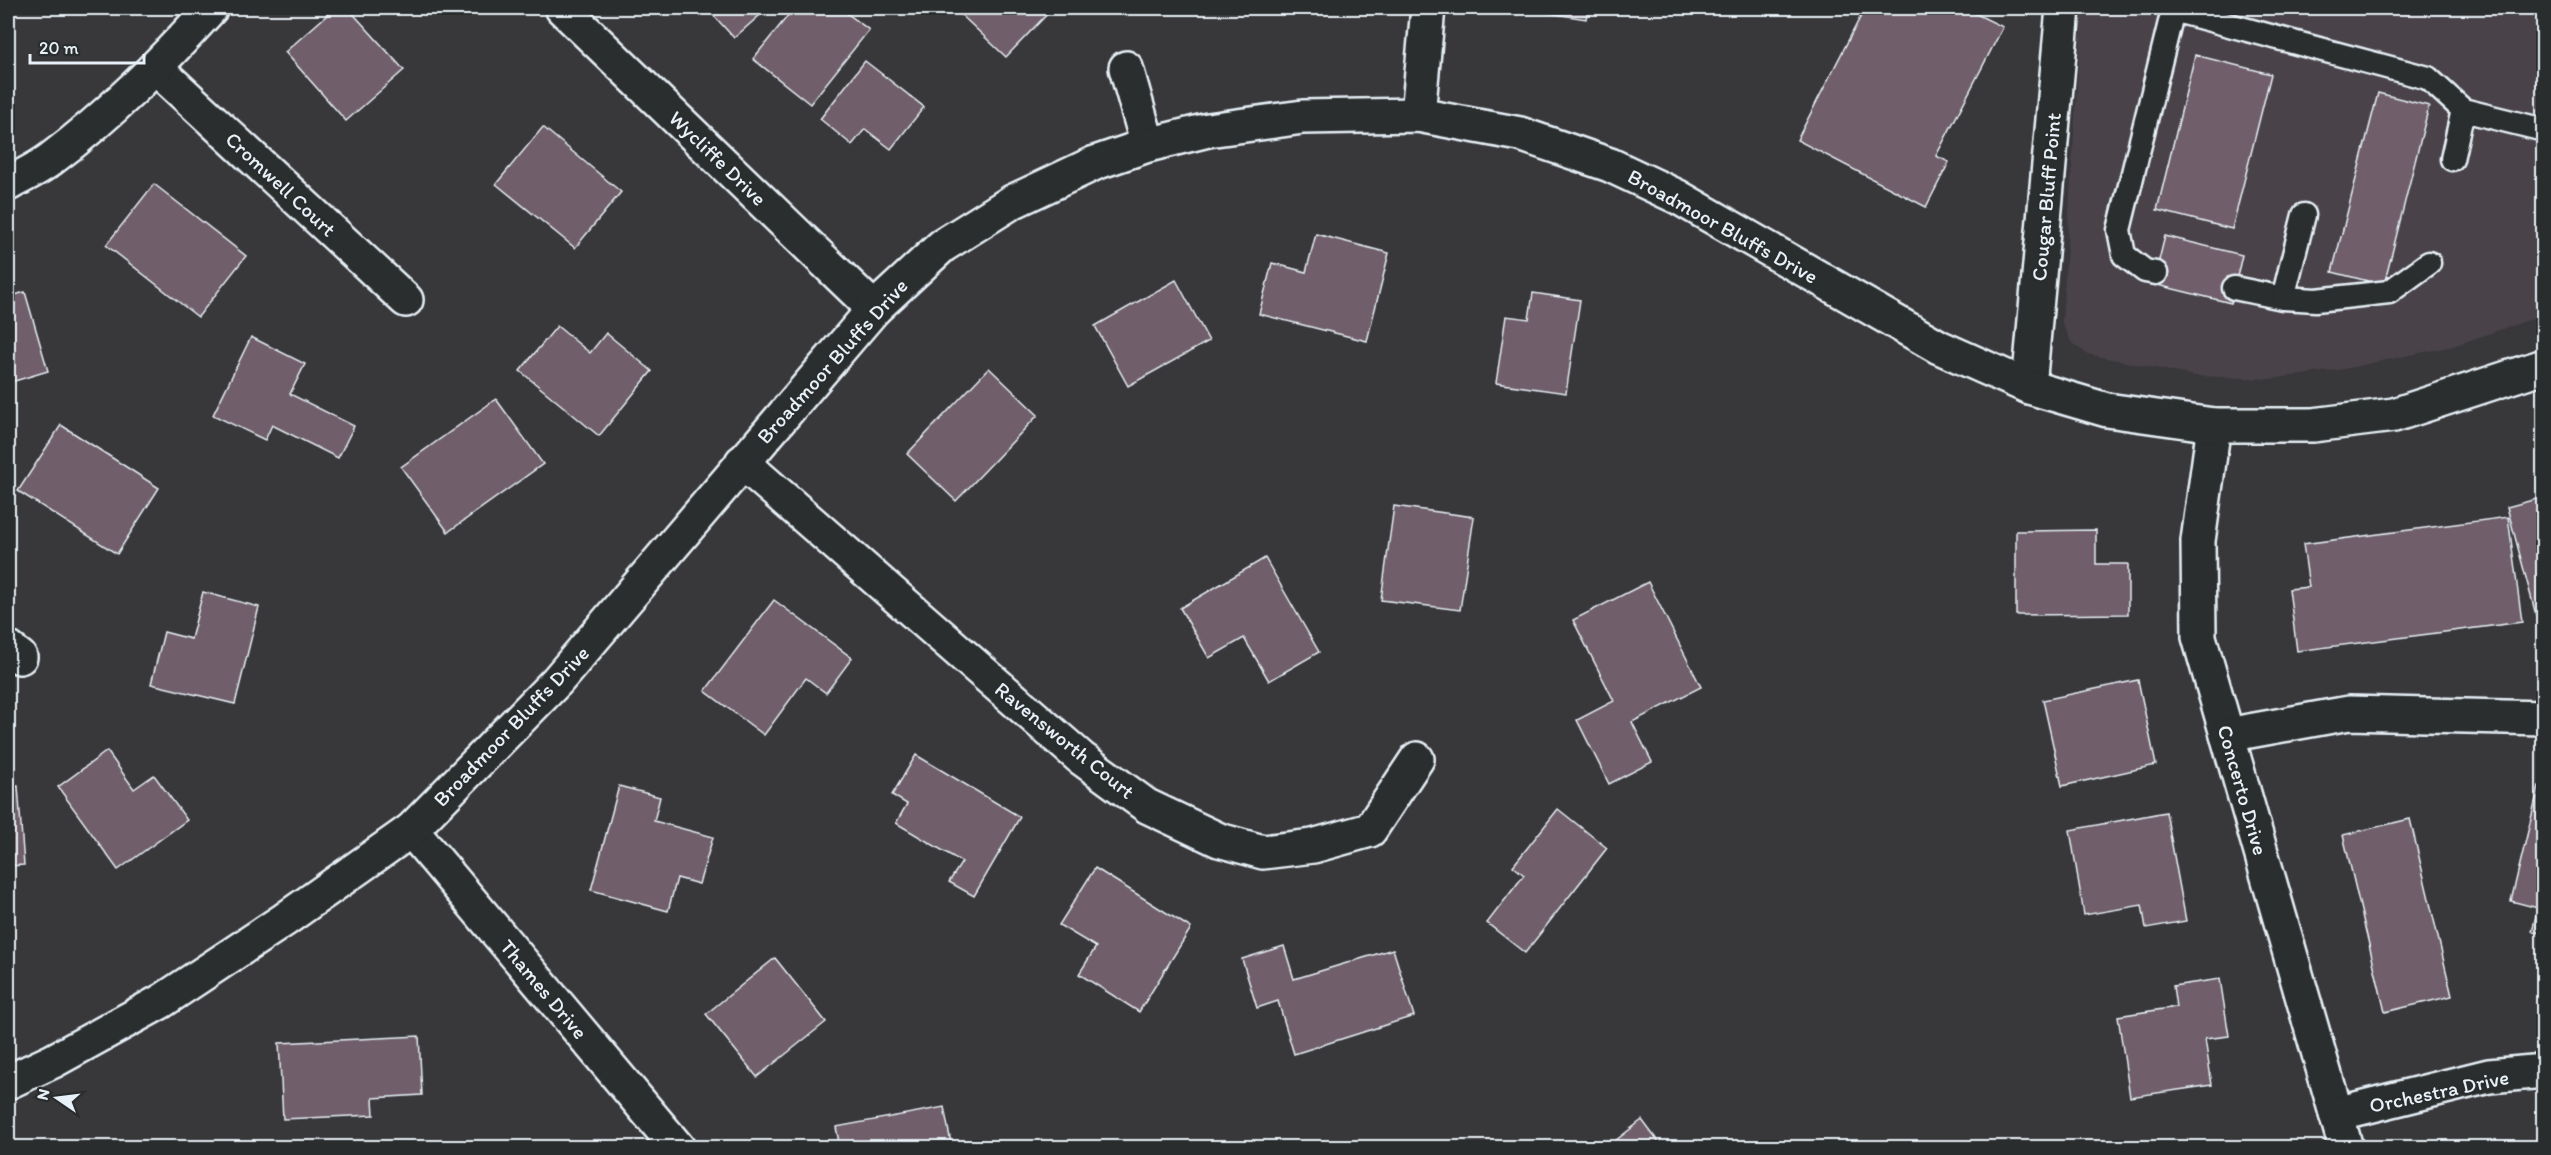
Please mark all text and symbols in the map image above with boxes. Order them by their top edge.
scale bar [30,27,144,65]
text: 20 m [39,37,79,59]
street label: Wycliffe Drive [664,105,772,211]
street label: Cougar Bluff Point [2026,112,2066,282]
street label: Cromwell Court [220,126,342,242]
street label: Broadmoor Bluffs Drive [1624,163,1822,289]
street label: Broadmoor Bluffs Drive [751,273,913,449]
street label: Broadmoor Bluffs Drive [428,641,594,811]
street label: Ravensworth Court [990,676,1140,804]
street label: Concerto Drive [2212,722,2274,858]
street label: Thames Drive [495,934,593,1044]
street label: Orchestra Drive [2367,1064,2511,1118]
north arrow [27,1068,87,1128]
text: N [32,1087,53,1102]

